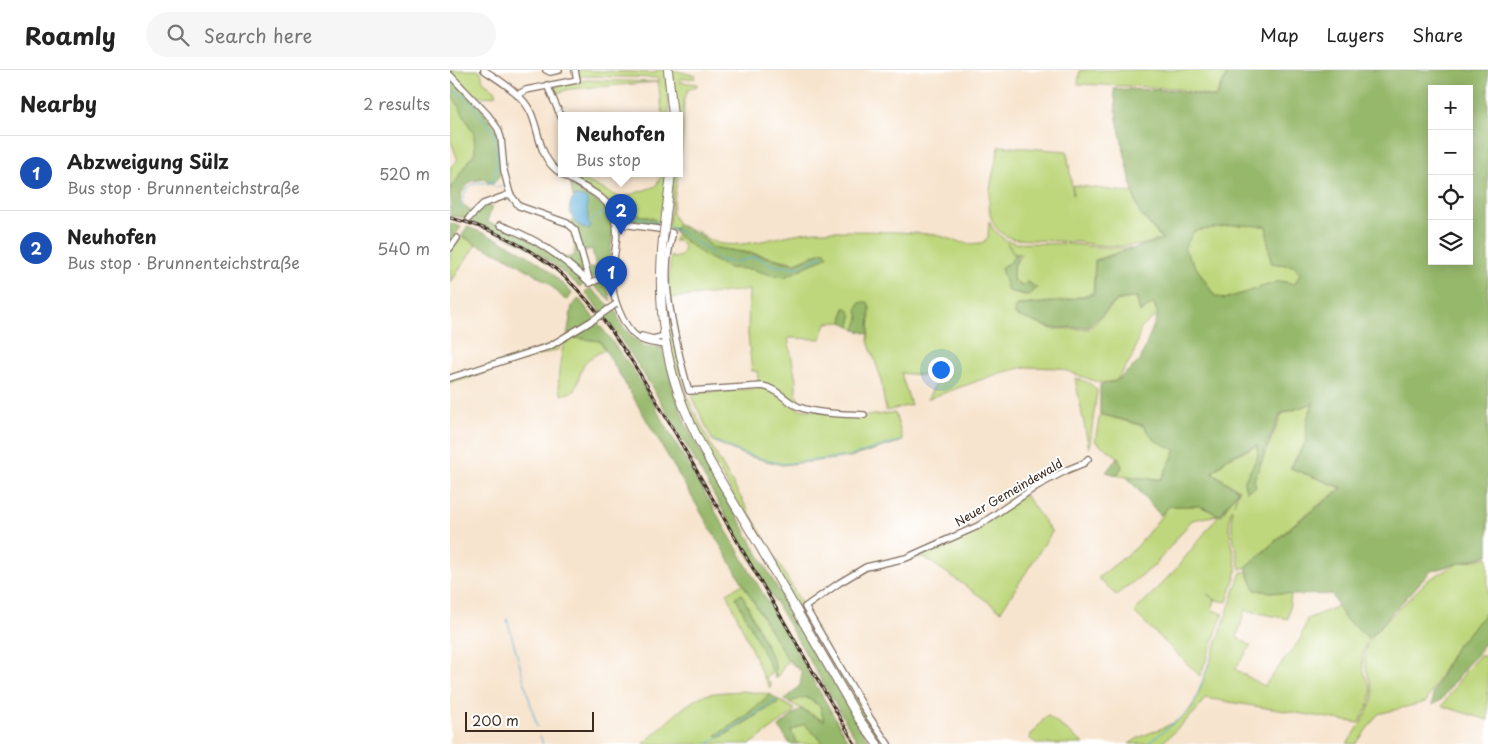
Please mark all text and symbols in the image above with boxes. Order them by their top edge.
search box [146,12,496,57]
text: Roamly [25,17,116,53]
icon: search [164,21,192,49]
text: Search here [204,21,312,49]
text: Map [1260,21,1299,48]
text: Layers [1327,21,1384,48]
text: Share [1412,21,1463,48]
map controls [1428,85,1473,265]
button: + [1428,85,1473,130]
text: Nearby [20,87,97,119]
text: 2 results [363,91,430,115]
popup [558,112,683,177]
text: Neuhofen [576,119,665,147]
button: − [1428,130,1473,175]
text: Abzweigung Sülz [67,147,229,175]
text: Bus stop [576,147,641,171]
text: 1 [32,161,40,185]
text: 520 m [379,161,430,185]
text: Bus stop · Brunnenteichstraße [67,175,300,199]
button: locate [1428,175,1473,220]
pin: 2 [605,194,637,235]
button: layers [1428,220,1473,265]
text: Neuhofen [67,222,157,250]
text: 2 [30,236,42,260]
text: 540 m [377,236,430,260]
text: Bus stop · Brunnenteichstraße [67,250,300,274]
pin: 1 [595,256,627,297]
your location [928,357,954,383]
street label: Neuer Gemeindewald [951,454,1066,530]
scale bar [465,709,594,732]
text: 200 m [472,710,519,731]

